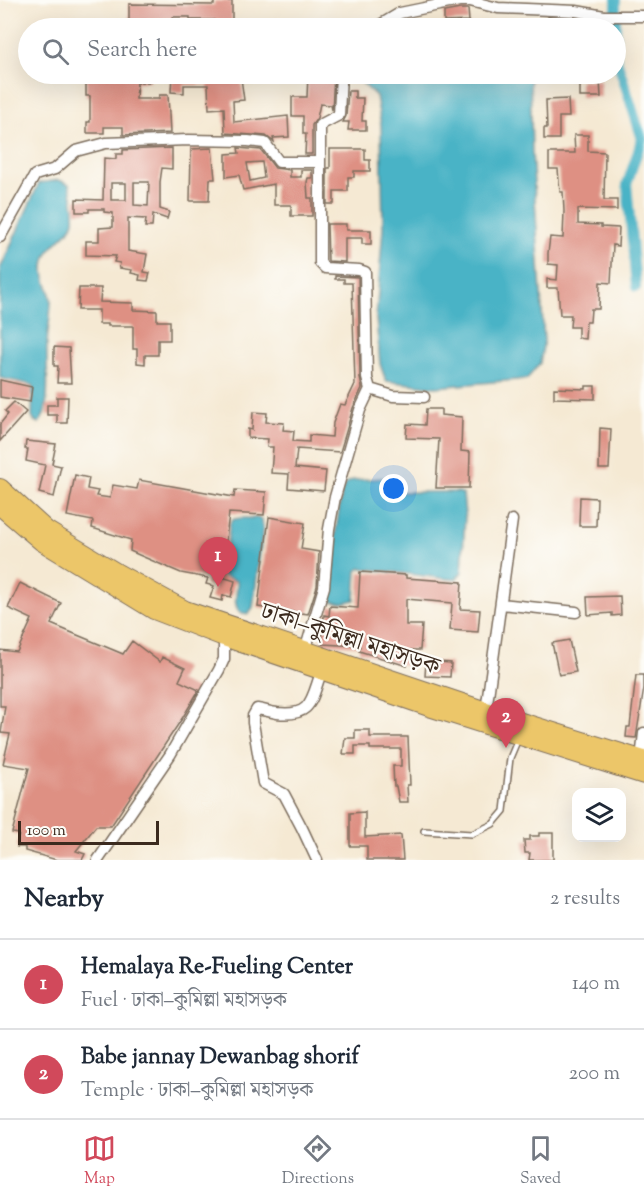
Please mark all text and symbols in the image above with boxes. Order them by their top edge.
search box [18,18,626,84]
icon: search [39,35,72,68]
text: Search here [87,35,197,67]
your location [379,474,408,503]
pin: 1 [198,538,238,587]
street label: ঢাকা–কুমিল্লা মহাসড়ক [255,595,445,685]
pin: 2 [486,698,526,748]
map controls [572,788,626,842]
button: layers [572,788,626,842]
scale bar [18,818,159,846]
text: 100 m [27,820,66,843]
text: Nearby [24,881,104,918]
text: 2 results [550,885,620,914]
text: Hemalaya Re-Fueling Center [81,952,353,984]
text: 1 [40,970,47,999]
text: 140 m [572,970,620,999]
text: Fuel · ঢাকা–কুমিল্লা মহাসড়ক [81,987,287,1016]
text: Babe jannay Dewanbag shorif [81,1042,359,1074]
text: 2 [39,1060,48,1089]
text: 200 m [569,1060,620,1089]
text: Temple · ঢাকা–কুমিল্লা মহাসড়ক [81,1077,313,1106]
tab: Map [83,1132,116,1191]
tab: Directions [282,1132,354,1191]
tab: Saved [520,1132,561,1191]

